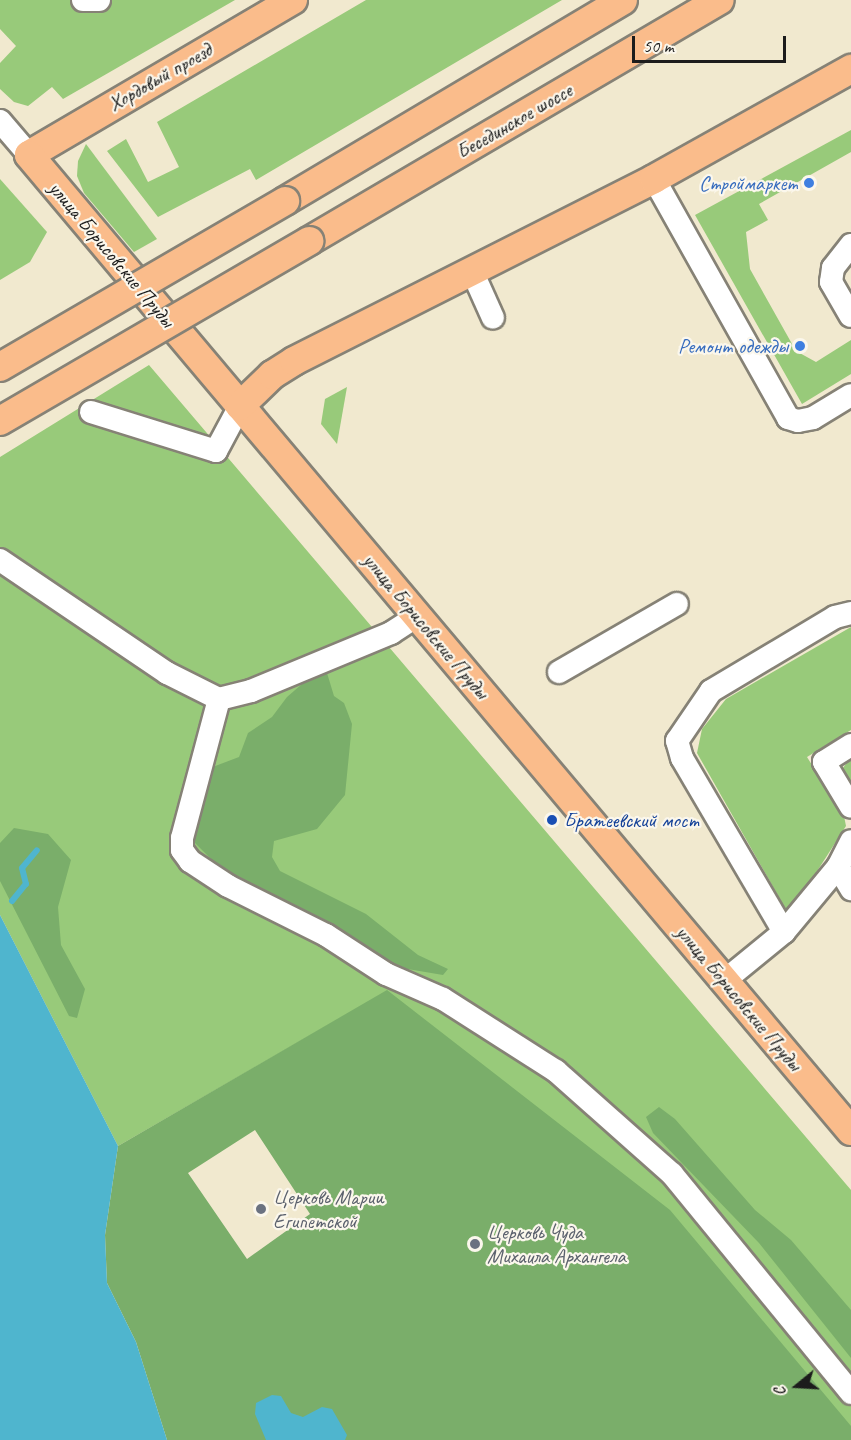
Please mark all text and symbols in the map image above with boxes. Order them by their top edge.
scale bar [635,24,790,62]
text: 50 m [643,35,674,57]
street label: Хордовый проезд [104,37,216,117]
street label: Бесединское шоссе [451,77,577,165]
place label: Строймаркет [699,170,797,196]
street label: улица Борисовские Пруды [44,176,180,332]
marker: Строймаркет [802,176,816,190]
place label: Ремонт одежды [678,333,788,359]
marker: Ремонт одежды [793,339,807,353]
street label: улица Борисовские Пруды [358,548,494,704]
place label: Братеевский мост [564,807,699,833]
marker: Братеевский мост [545,813,559,827]
street label: улица Борисовские Пруды [671,920,807,1076]
place label: Церковь Марии Египетской [273,1184,384,1234]
marker: Церковь Марии Египетской [254,1202,268,1216]
place label: Церковь Чуда Михаила Архангела [487,1219,625,1269]
marker: Церковь Чуда Михаила Архангела [468,1237,482,1251]
north arrow [767,1356,827,1416]
text: С [769,1385,791,1398]

